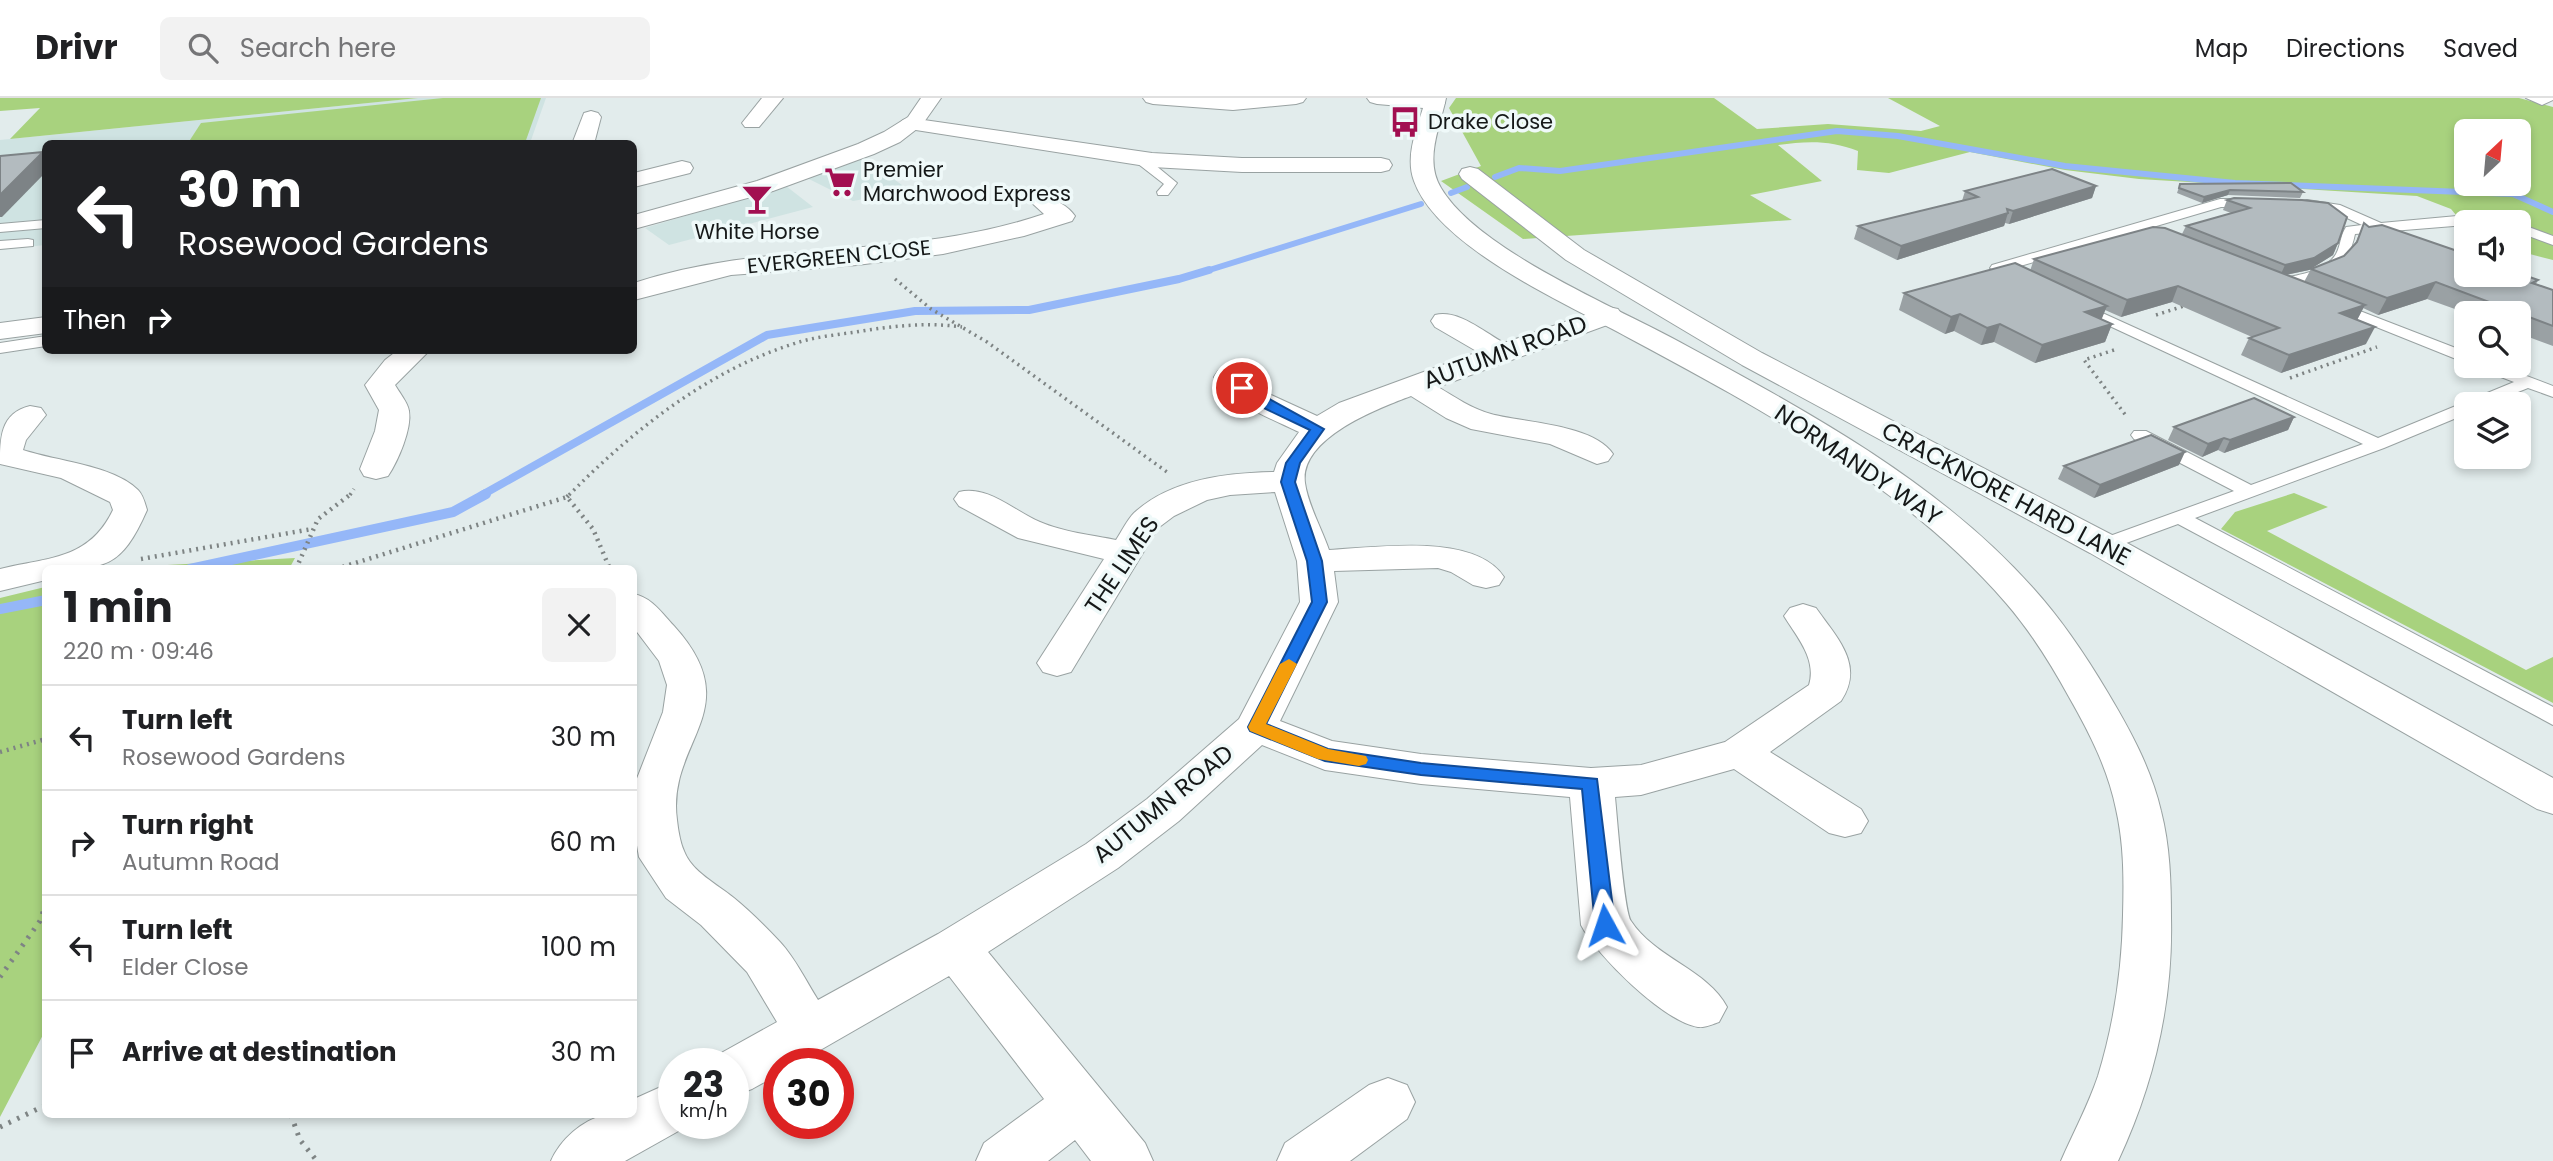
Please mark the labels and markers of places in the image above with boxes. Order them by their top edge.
bus stop icon: Drake Close [1388,105,1422,139]
place label: Drake Close [1428,107,1553,136]
place label: Premier Marchwood Express [863,155,1071,208]
supermarket icon: Premier Marchwood Express [823,165,857,199]
bar icon: White Horse [740,182,774,216]
place label: White Horse [694,217,820,246]
pin [1212,358,1272,418]

